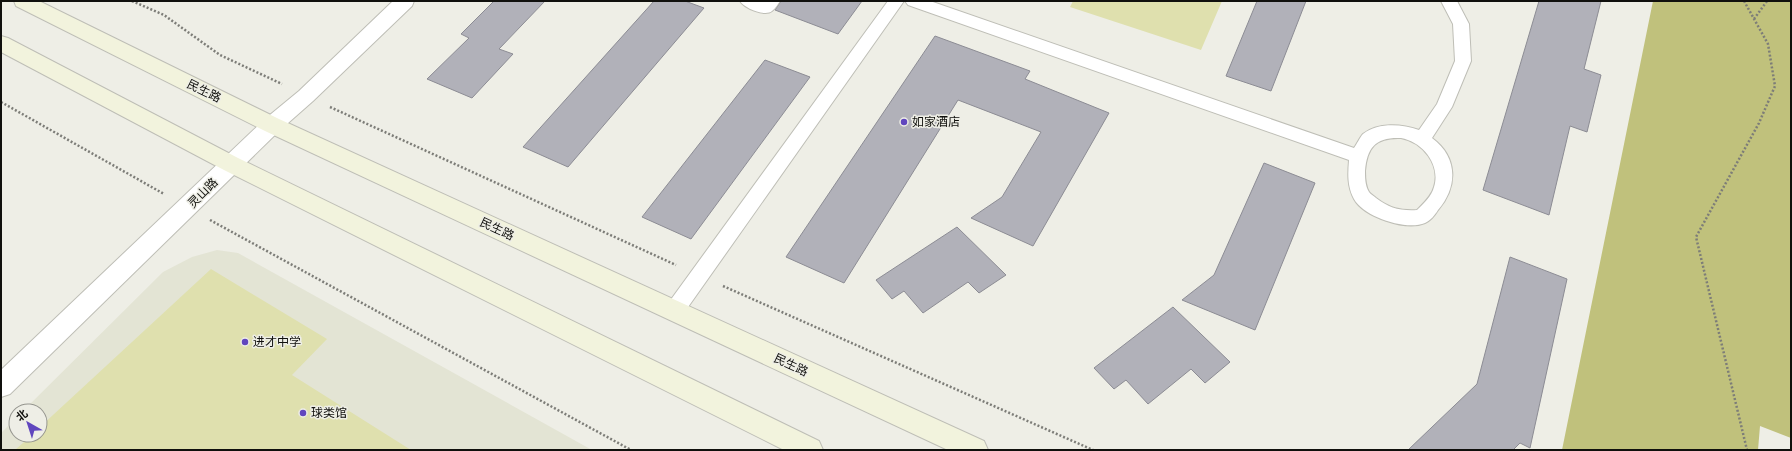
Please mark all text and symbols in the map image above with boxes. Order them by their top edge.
street label: 民生路 [185,76,224,105]
place label: 如家酒店 [912,114,960,129]
marker: 如家酒店 [899,117,909,127]
street label: 灵山路 [185,175,221,211]
street label: 民生路 [478,214,517,243]
place label: 进才中学 [253,334,301,349]
marker: 进才中学 [240,337,250,347]
street label: 民生路 [772,350,811,379]
north arrow [8,403,48,443]
place label: 球类馆 [311,405,347,420]
text: 北 [13,406,30,424]
marker: 球类馆 [298,408,308,418]

